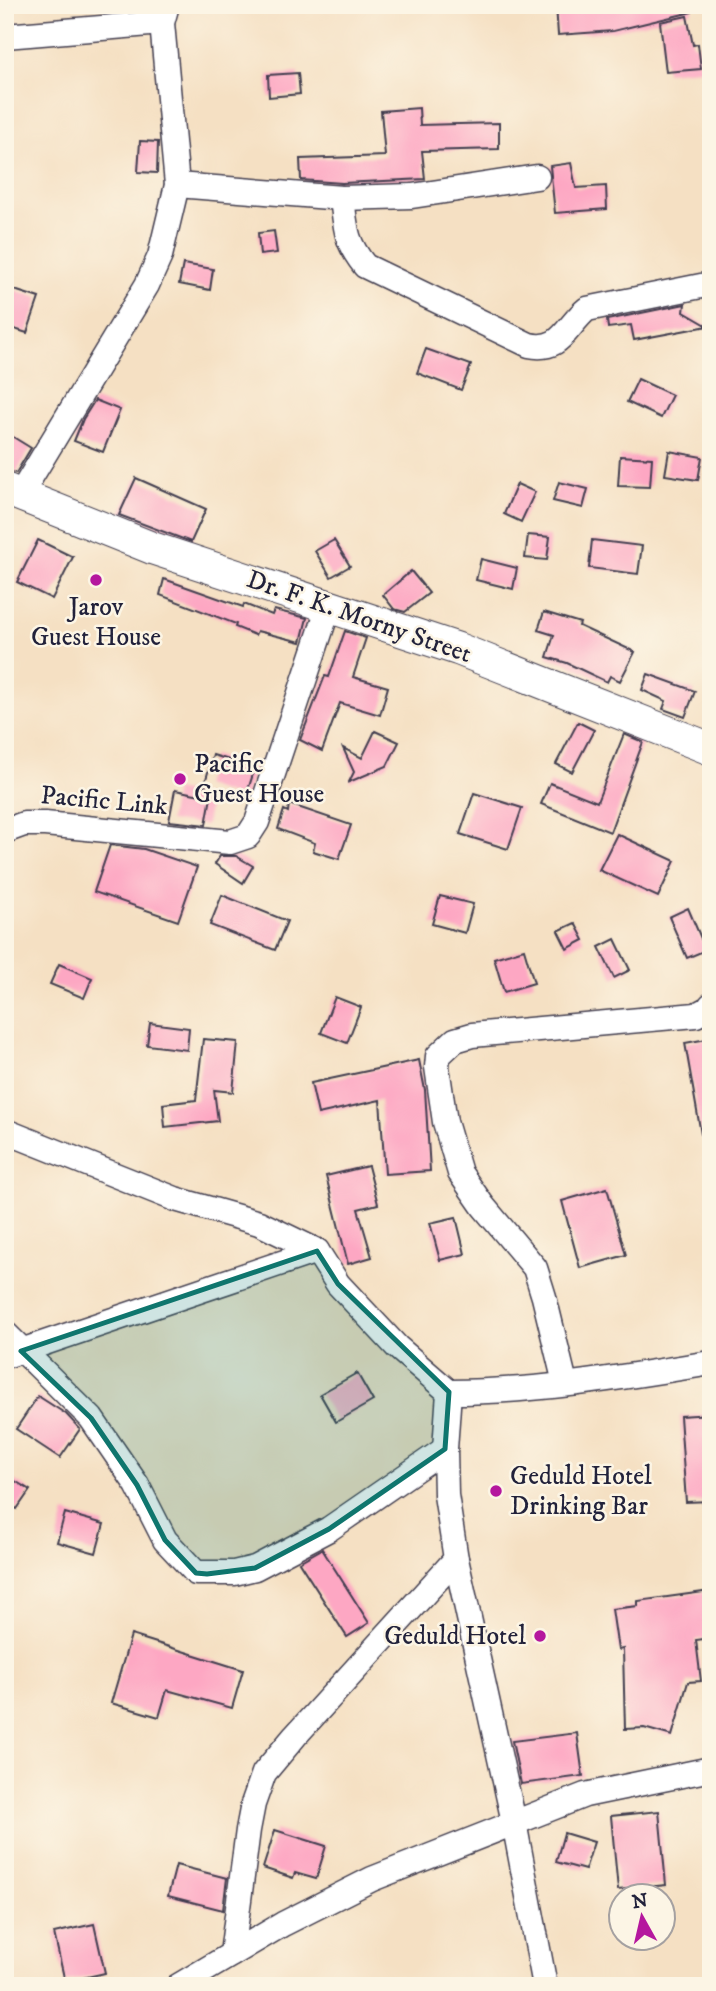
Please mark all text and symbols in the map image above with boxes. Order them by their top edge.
street label: Dr. F. K. Morny Street [242,563,476,671]
marker: Jarov Guest House [88,572,104,588]
place label: Jarov Guest House [31,591,161,654]
place label: Pacific Guest House [194,748,324,811]
marker: Pacific Guest House [172,771,188,787]
street label: Pacific Link [39,779,169,823]
place label: Geduld Hotel Drinking Bar [510,1460,652,1523]
marker: Geduld Hotel Drinking Bar [488,1483,504,1499]
place label: Geduld Hotel [384,1620,526,1653]
marker: Geduld Hotel [532,1628,548,1644]
north arrow [608,1882,678,1952]
text: N [631,1889,650,1914]

